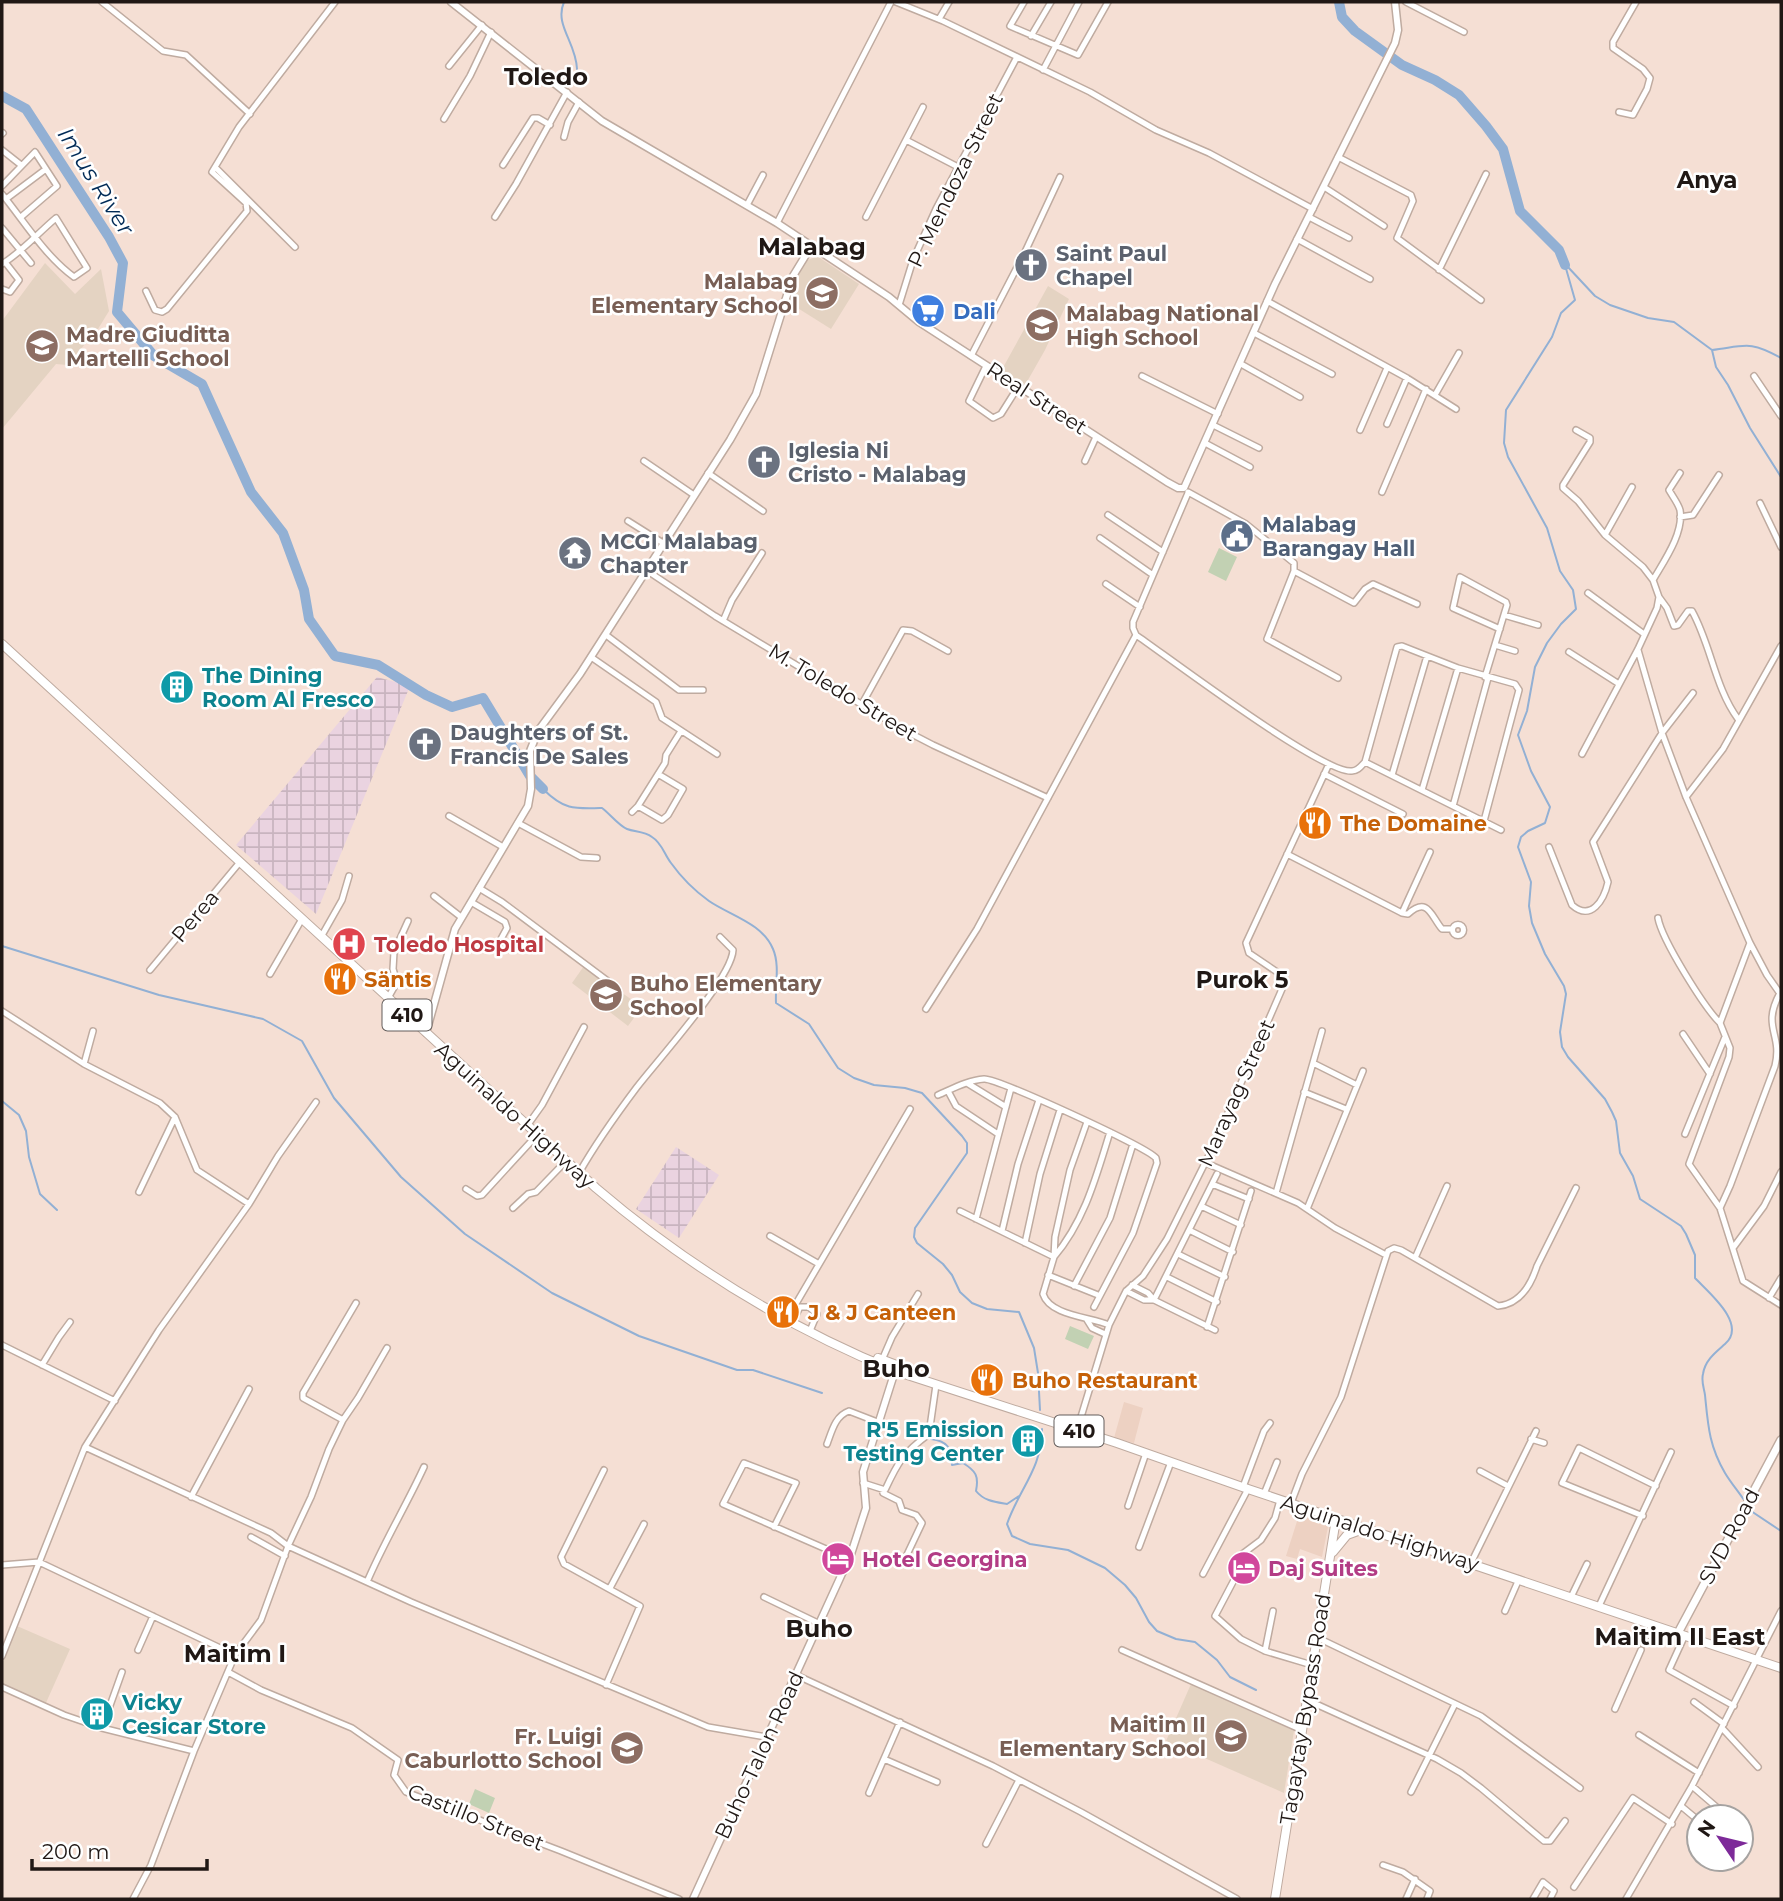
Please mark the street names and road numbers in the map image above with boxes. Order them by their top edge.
street label: P. Mendoza Street [902,89,1008,271]
street label: Real Street [982,356,1092,440]
street label: M. Toledo Street [764,638,922,746]
street label: Perea [166,885,224,947]
road number: 410 [382,1000,432,1030]
street label: Marayag Street [1192,1015,1280,1171]
street label: Aguinaldo Highway [430,1037,601,1194]
road number: 410 [1054,1415,1104,1446]
street label: SVD Road [1693,1484,1765,1588]
street label: Aguinaldo Highway [1278,1489,1483,1577]
street label: Tagaytay Bypass Road [1274,1592,1336,1826]
street label: Buho-Talon Road [709,1667,809,1843]
street label: Castillo Street [404,1778,548,1856]

